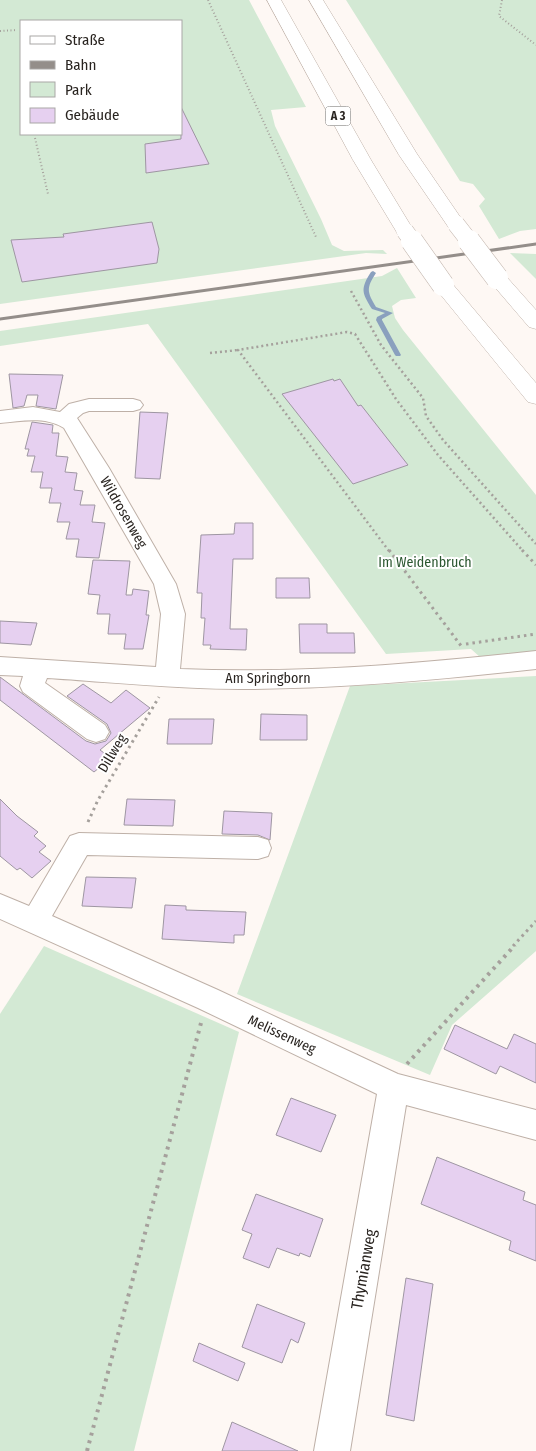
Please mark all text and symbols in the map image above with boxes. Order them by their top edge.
legend [20,20,182,135]
text: Straße [65,31,105,49]
text: Bahn [65,56,96,74]
text: Park [65,81,92,99]
text: Gebäude [65,106,120,124]
road number: A 3 [326,106,350,125]
street label: Wildrosenweg [96,473,151,551]
park label: Im Weidenbruch [378,554,472,571]
street label: Am Springborn [225,670,311,687]
street label: Dillweg [94,731,131,776]
street label: Melissenweg [245,1011,319,1058]
street label: Thymianweg [347,1227,380,1311]

